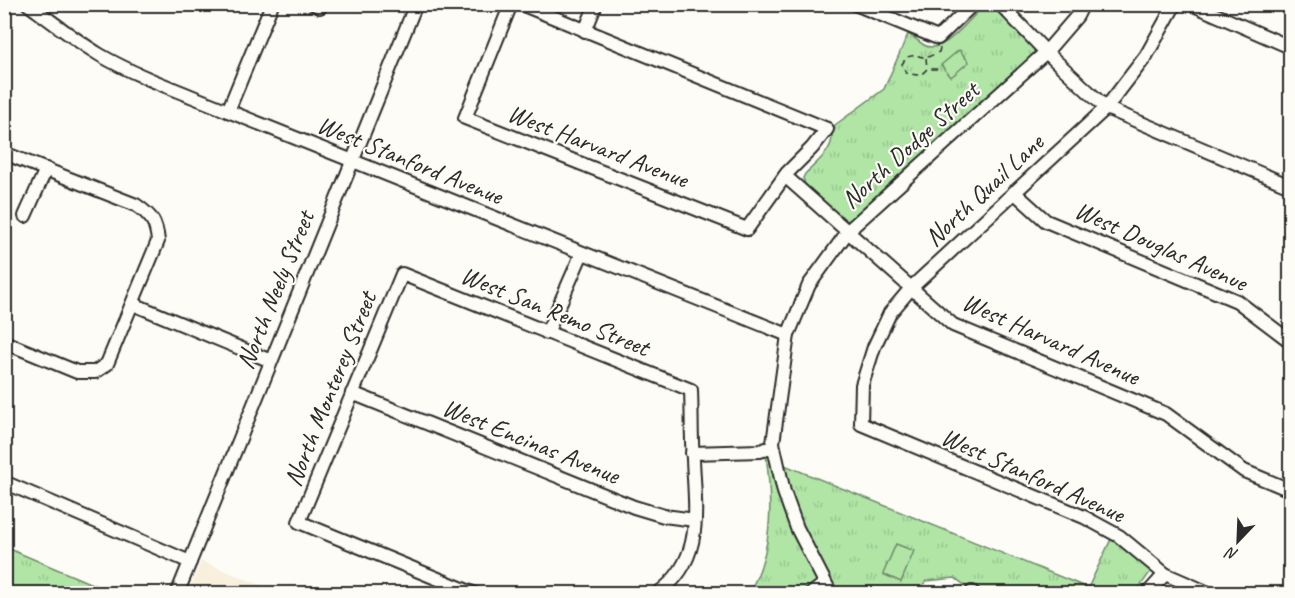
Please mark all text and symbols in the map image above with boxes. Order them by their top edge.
street label: North Dodge Street [834,73,988,216]
street label: West Harvard Avenue [503,96,694,196]
street label: West Stanford Avenue [312,108,509,213]
street label: North Quail Lane [918,125,1052,254]
street label: West Douglas Avenue [1070,193,1255,300]
street label: North Neely Street [228,204,323,374]
street label: West San Remo Street [456,258,656,365]
street label: North Monterey Street [276,285,385,491]
street label: West Harvard Avenue [957,285,1146,393]
street label: West Encinas Avenue [438,391,626,492]
street label: West Stanford Avenue [936,420,1131,531]
north arrow [1208,511,1268,571]
text: N [1221,542,1241,565]

